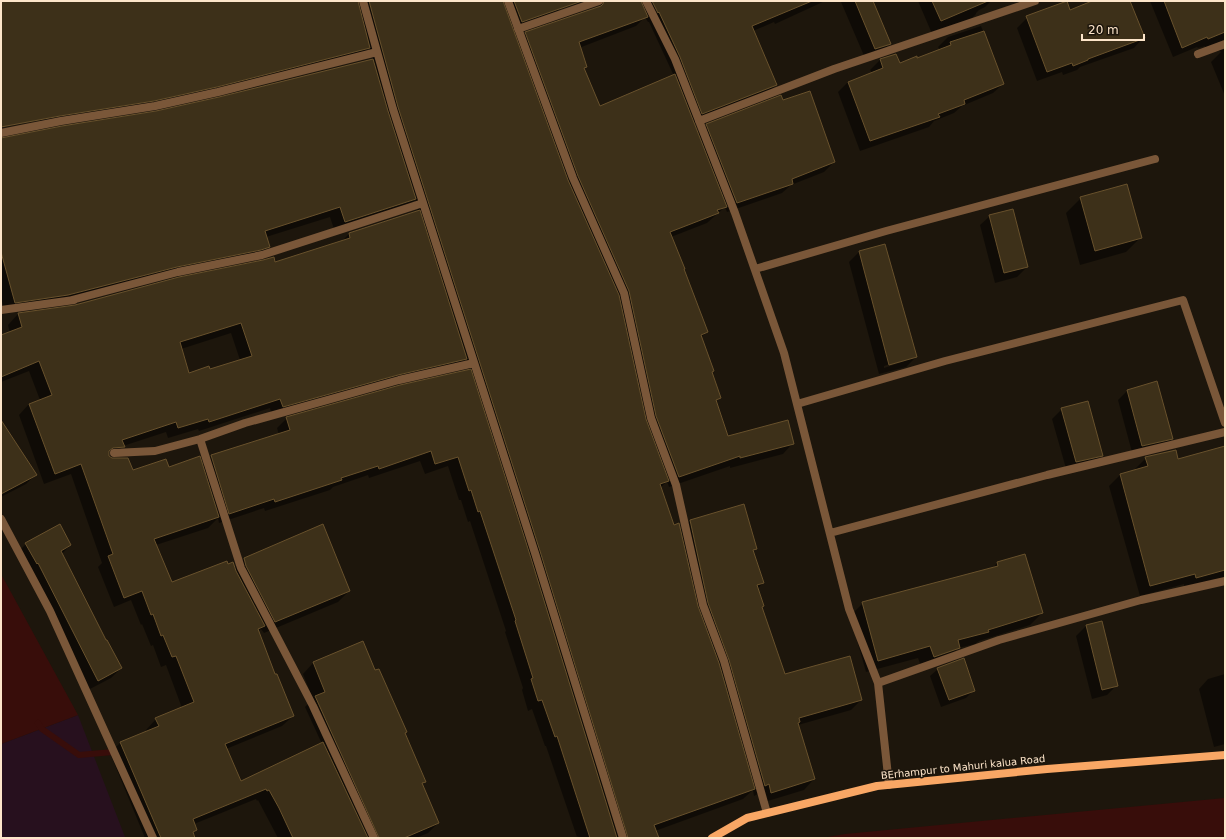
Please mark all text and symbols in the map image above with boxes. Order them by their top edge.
scale bar [1082,16,1144,42]
text: 20 m [1088,23,1119,37]
street label: BErhampur to Mahuri kalua Road [880,753,1046,781]

